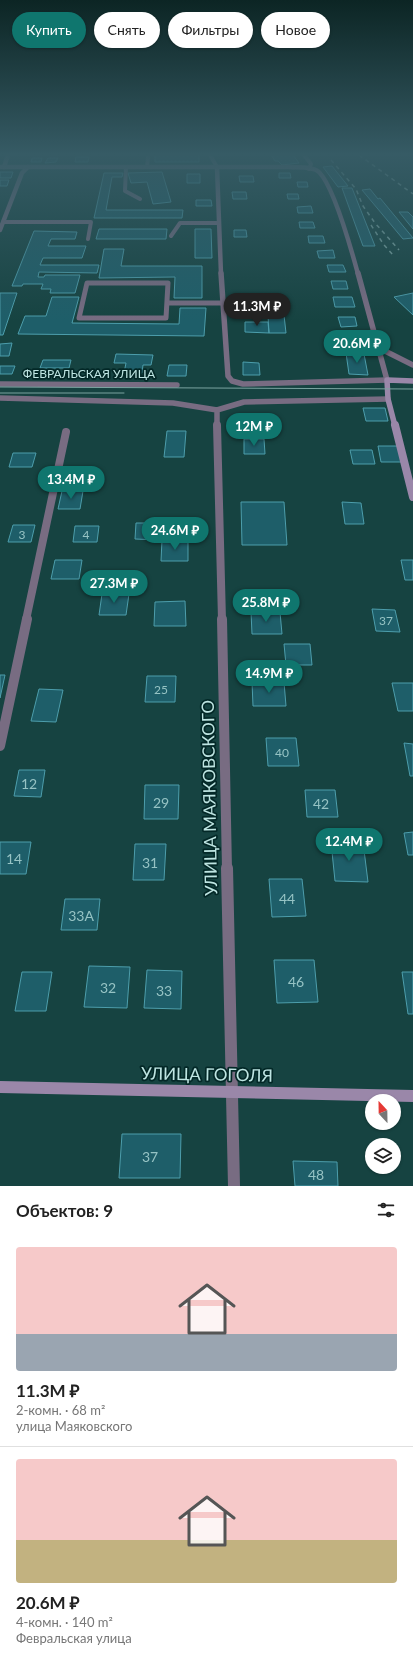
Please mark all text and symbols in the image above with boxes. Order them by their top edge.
chip: Купить [12,12,86,48]
chip: Снять [94,12,160,48]
chip: Фильтры [168,12,253,48]
chip: Новое [261,12,330,48]
pin: 11.3M ₽ [220,293,294,327]
text: 11.3M ₽ [233,298,281,314]
pin: 20.6M ₽ [320,330,394,364]
text: 20.6M ₽ [333,335,381,351]
street label: ФЕВРАЛЬСКАЯ УЛИЦА [23,366,156,381]
pin: 12M ₽ [226,413,282,447]
text: 12M ₽ [235,418,273,434]
pin: 13.4M ₽ [34,466,108,500]
text: 13.4M ₽ [47,471,95,487]
pin: 24.6M ₽ [138,517,212,551]
text: 24.6M ₽ [151,522,199,538]
house number: 3 [19,527,26,542]
house number: 4 [83,527,90,542]
pin: 27.3M ₽ [77,570,151,604]
text: 27.3M ₽ [90,575,138,591]
pin: 25.8M ₽ [229,589,303,623]
text: 25.8M ₽ [242,594,290,610]
house number: 37 [379,613,393,628]
pin: 14.9M ₽ [232,660,306,694]
text: 14.9M ₽ [245,665,293,681]
house number: 25 [154,682,168,697]
street label: УЛИЦА МАЯКОВСКОГО [197,700,221,896]
house number: 40 [275,745,289,760]
house number: 12 [21,775,37,792]
house number: 29 [153,794,169,811]
house number: 42 [313,795,329,812]
pin: 12.4M ₽ [312,828,386,862]
text: 12.4M ₽ [325,833,373,849]
house number: 14 [6,850,22,867]
house number: 31 [142,854,158,871]
house number: 44 [279,890,295,907]
house number: 33А [68,907,94,924]
house number: 46 [288,973,304,990]
house number: 32 [100,979,116,996]
house number: 33 [156,982,172,999]
street label: УЛИЦА ГОГОЛЯ [141,1062,273,1086]
north arrow [365,1094,401,1130]
map controls [365,1094,401,1174]
button: layers [365,1138,401,1174]
house number: 37 [142,1148,158,1165]
house number: 48 [308,1166,324,1183]
icon: filters [375,1199,397,1221]
text: Объектов: 9 [16,1200,113,1221]
icon: home [171,1273,243,1345]
text: 11.3M ₽ [16,1380,80,1401]
text: 2-комн. · 68 m² [16,1402,105,1418]
text: улица Маяковского [16,1418,132,1434]
icon: home [171,1485,243,1557]
text: 20.6M ₽ [16,1592,80,1613]
text: 4-комн. · 140 m² [16,1614,113,1630]
text: Февральская улица [16,1630,132,1646]

